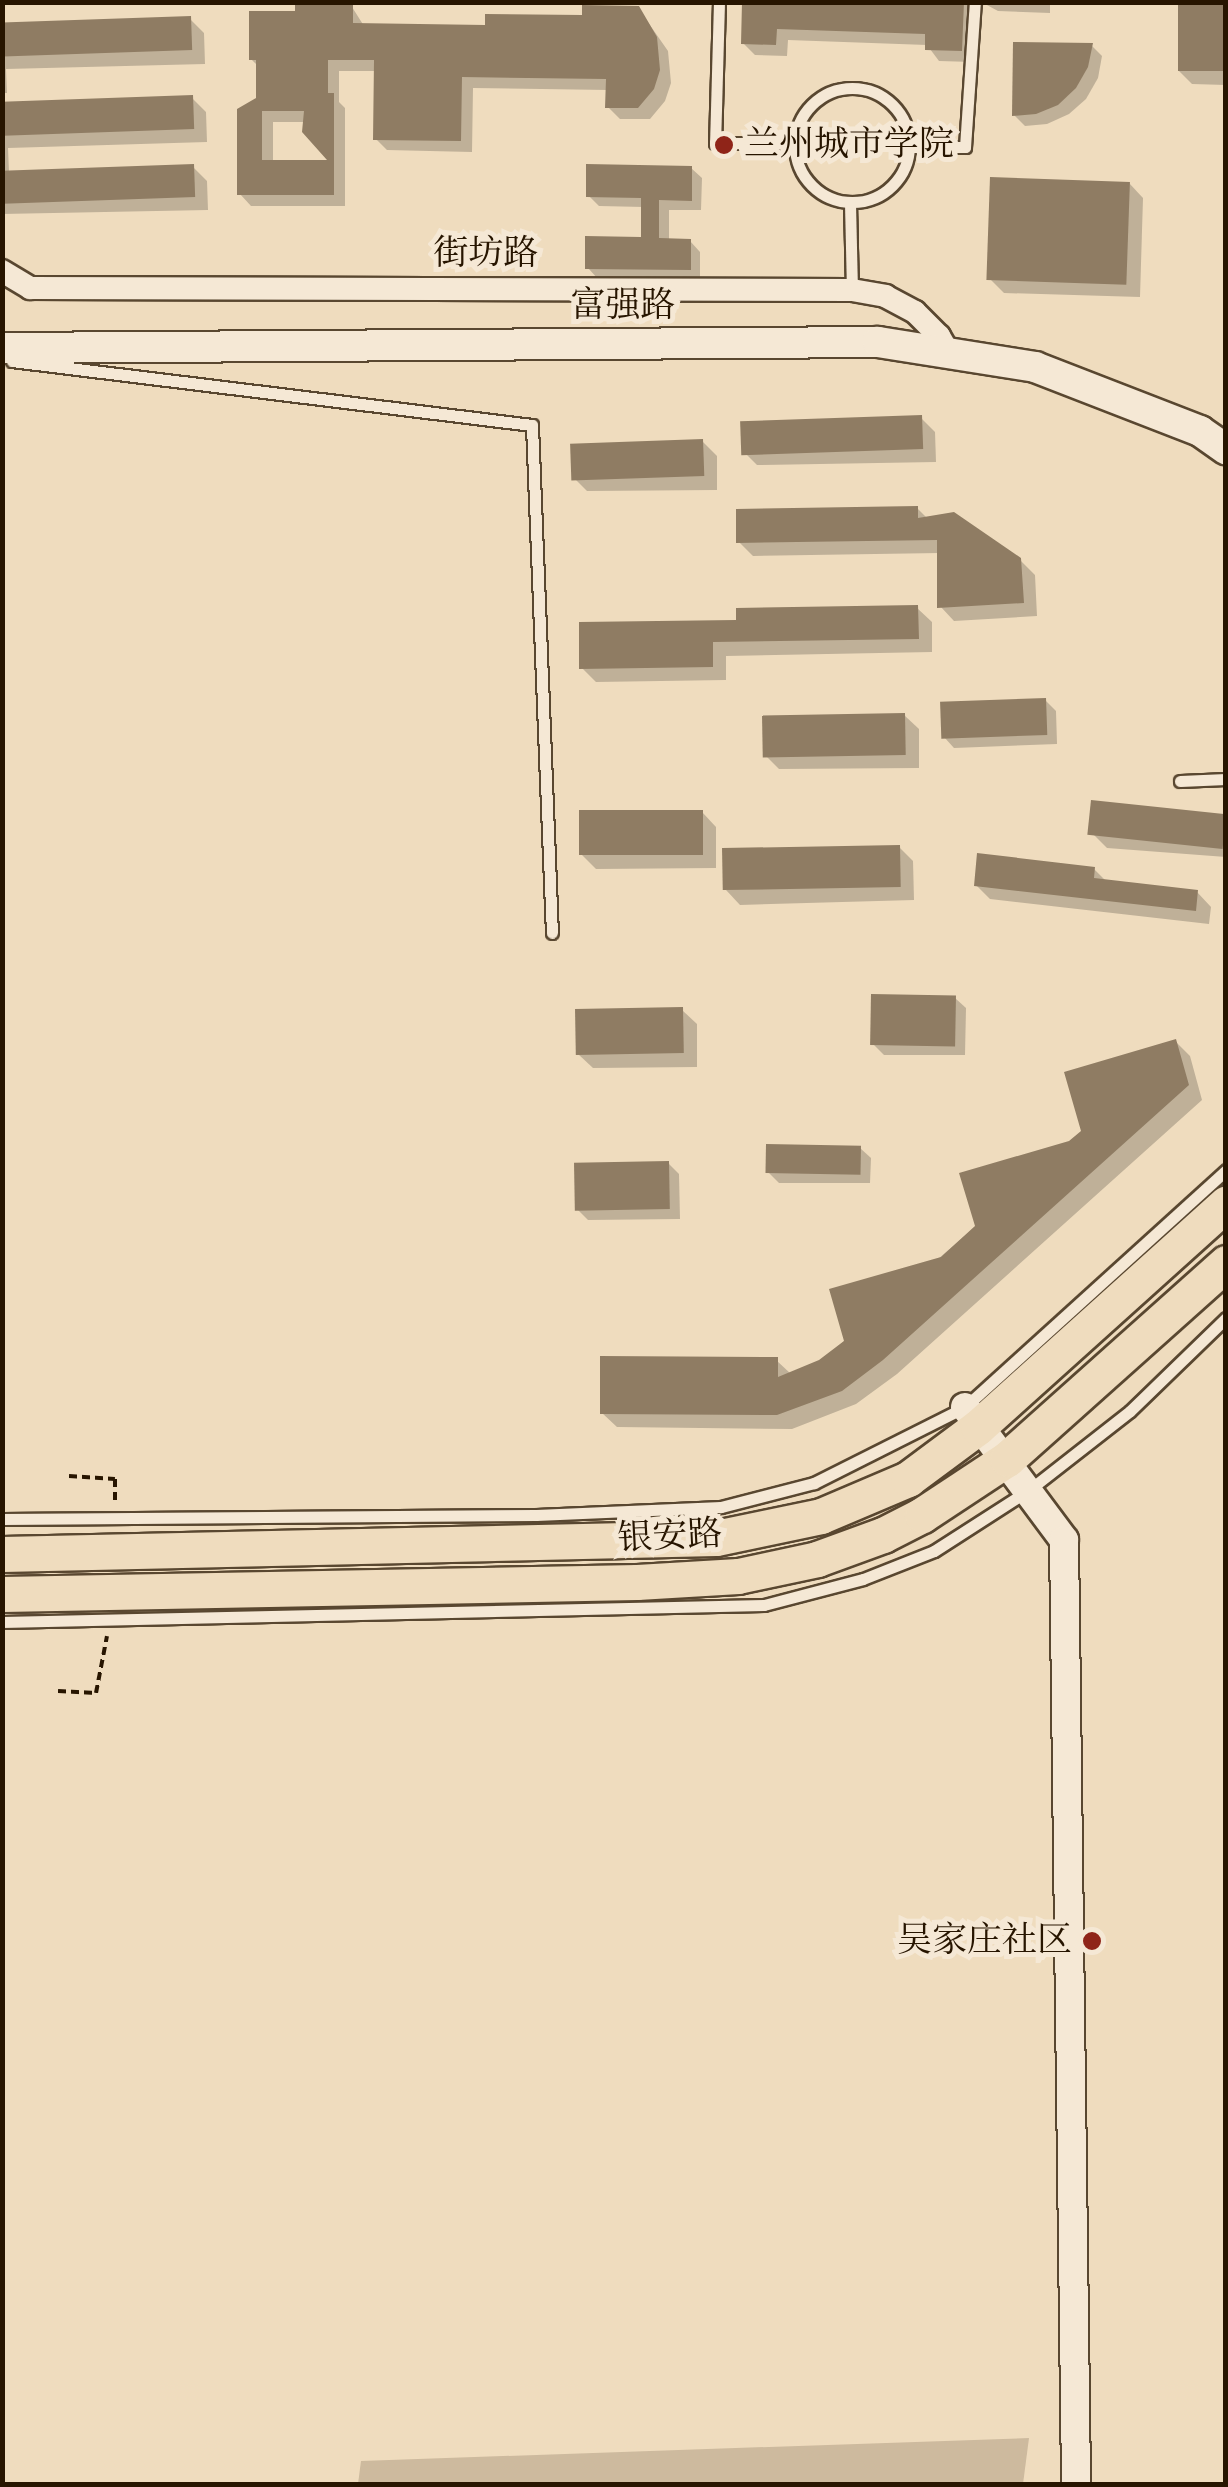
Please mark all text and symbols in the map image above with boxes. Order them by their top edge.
place label: 兰州城市学院 [744,124,954,166]
marker: 兰州城市学院 [713,134,735,156]
street label: 街坊路 [434,233,538,275]
street label: 富强路 [571,285,675,327]
street label: 银安路 [616,1513,724,1561]
place label: 吴家庄社区 [897,1920,1072,1962]
marker: 吴家庄社区 [1081,1930,1103,1952]

